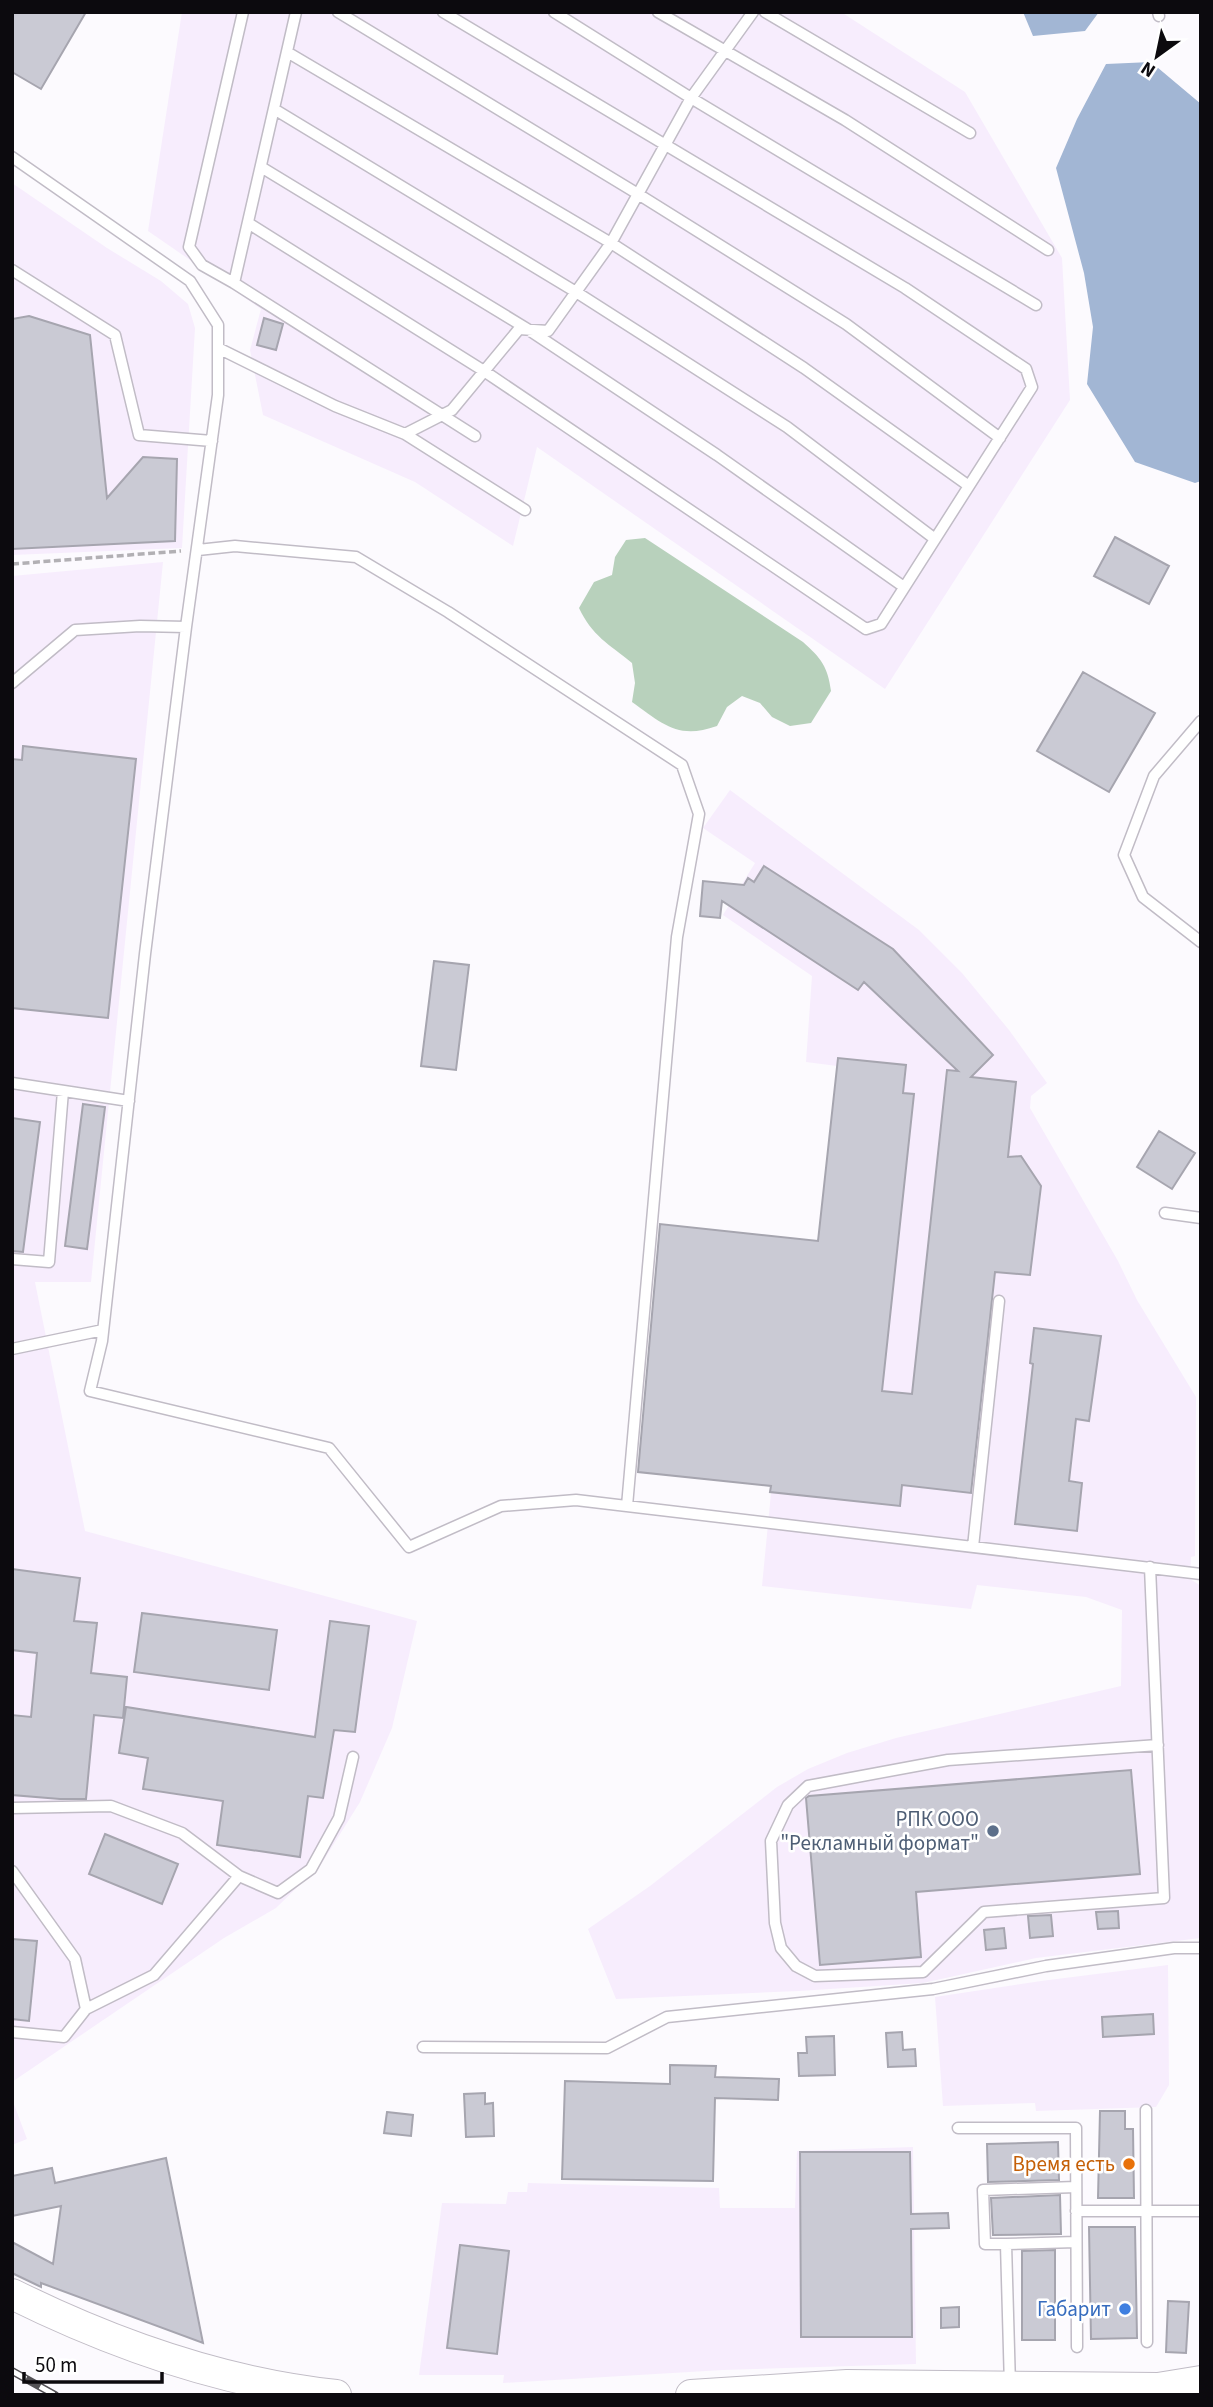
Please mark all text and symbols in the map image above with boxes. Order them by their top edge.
north arrow [1122,21,1192,91]
text: N [1136,54,1161,84]
place label: РПК ООО "Рекламный формат" [780,1804,979,1858]
marker: РПК ООО "Рекламный формат" [985,1823,1001,1839]
place label: Время есть [1013,2149,1115,2179]
marker: Время есть [1121,2156,1137,2172]
place label: Габарит [1037,2294,1111,2324]
marker: Габарит [1117,2301,1133,2317]
scale bar [24,2340,163,2384]
text: 50 m [35,2350,77,2380]

